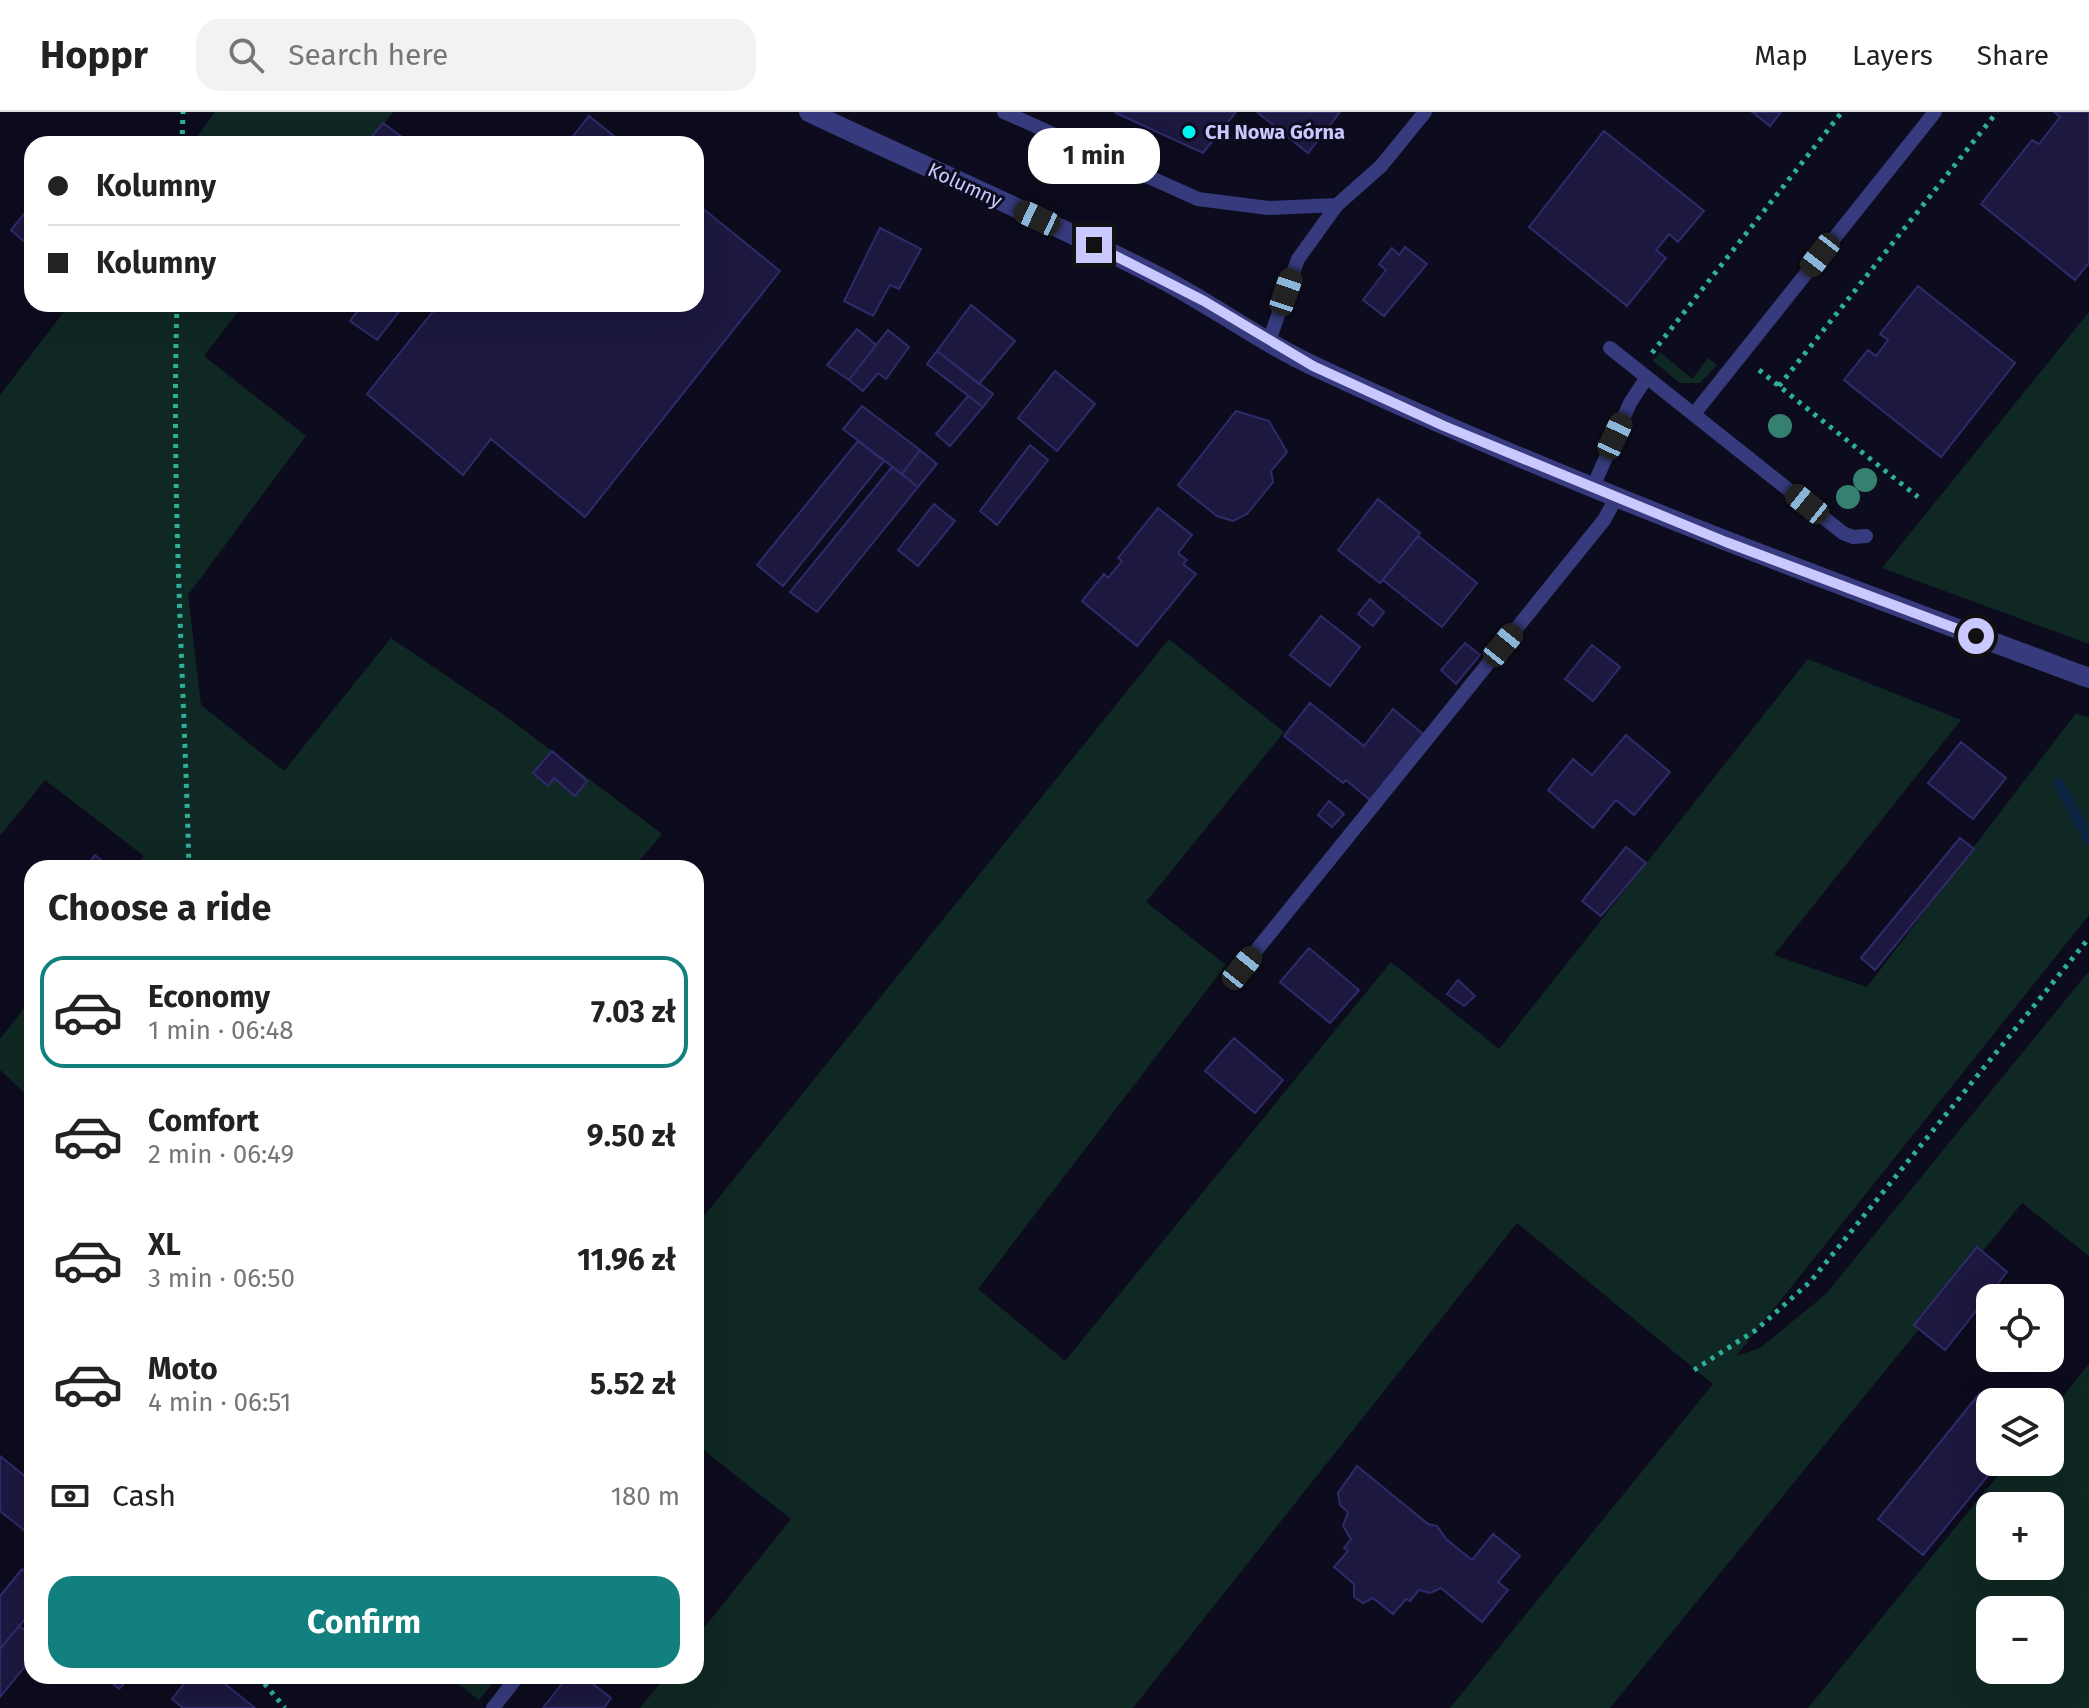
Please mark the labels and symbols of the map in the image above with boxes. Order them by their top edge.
place label: CH Nowa Górna [1205,120,1345,144]
marker: CH Nowa Górna [1180,123,1198,141]
callout: 1 min [1028,129,1160,185]
street label: Kolumny [924,157,1006,213]
car [1010,197,1064,239]
route end [1076,227,1112,263]
car [1796,229,1844,281]
car [1267,265,1305,319]
car [1594,409,1636,463]
car [1781,480,1833,528]
route start [1958,618,1994,654]
car [1479,619,1527,671]
car [1218,942,1266,994]

